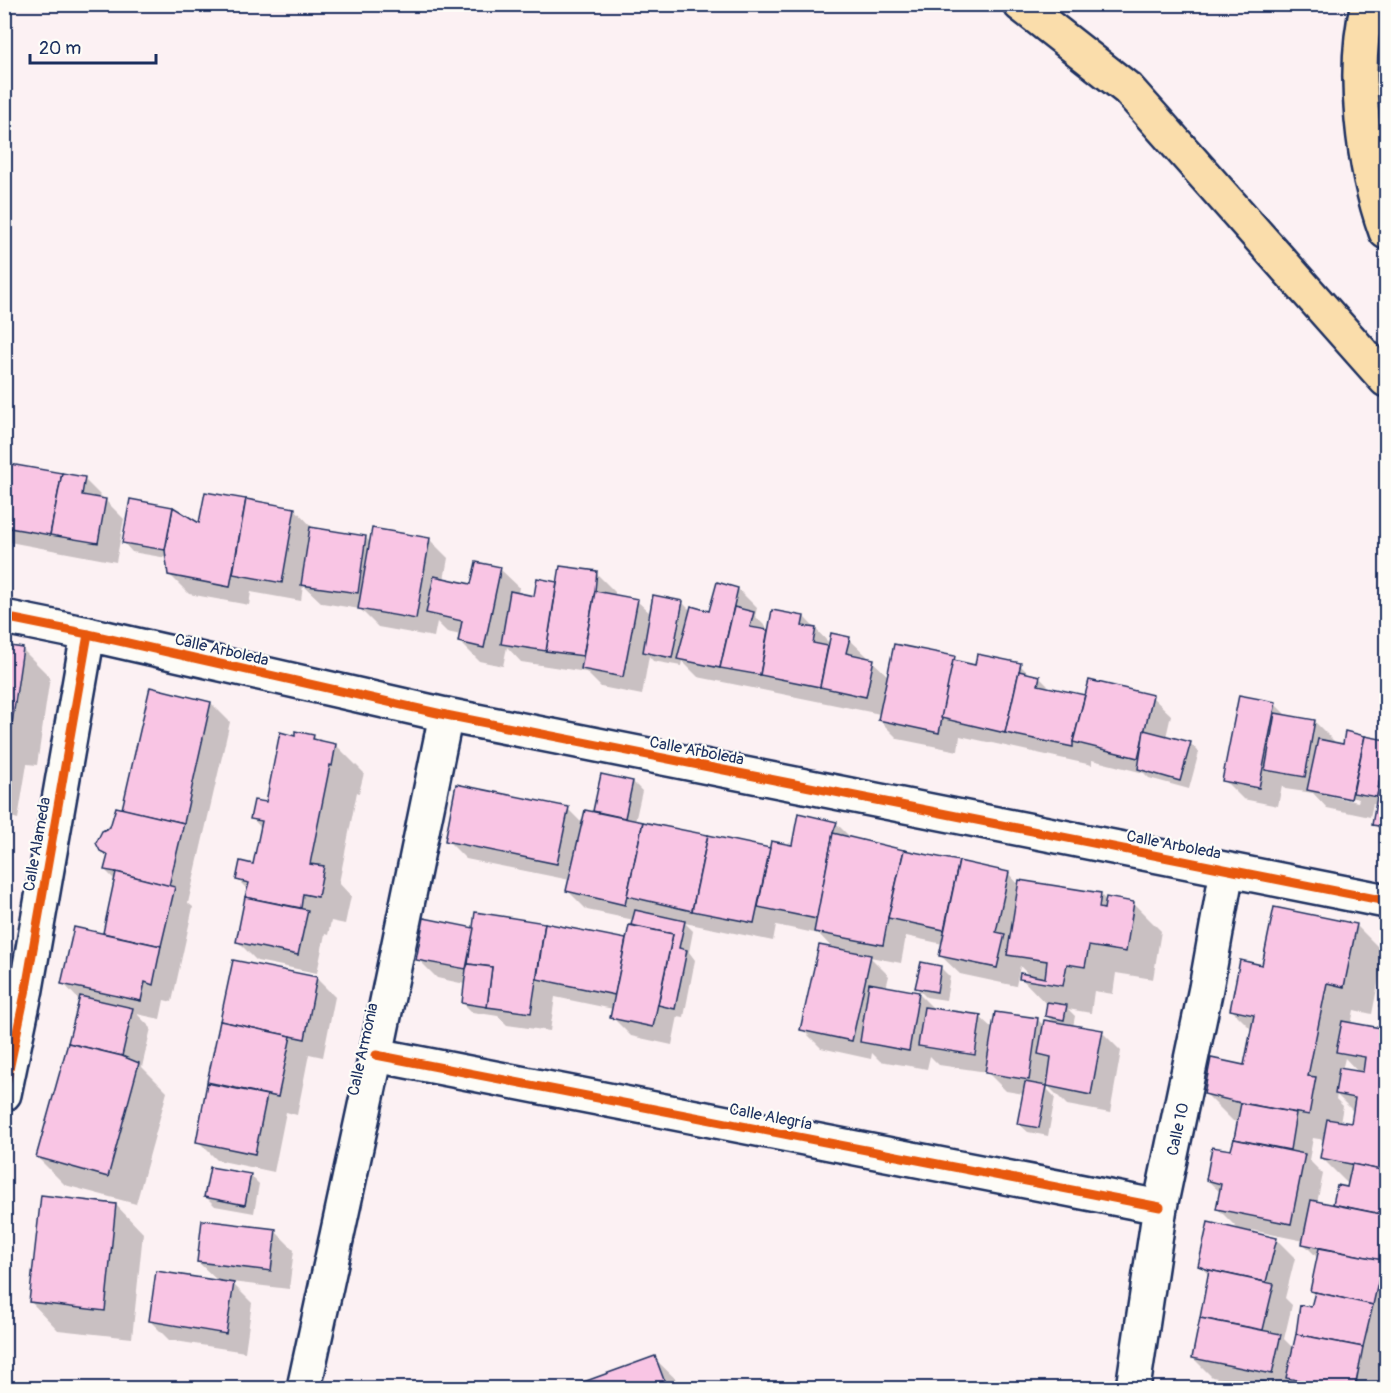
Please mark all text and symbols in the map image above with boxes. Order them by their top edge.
scale bar [30,27,156,65]
text: 20 m [39,37,81,60]
street label: Calle Arboleda [173,629,271,670]
street label: Calle Arboleda [648,732,746,770]
street label: Calle Alameda [19,796,55,893]
street label: Calle Arboleda [1125,826,1223,864]
street label: Calle Armonia [343,1001,383,1097]
street label: Calle Alegría [728,1099,814,1135]
street label: Calle 10 [1163,1101,1193,1157]

